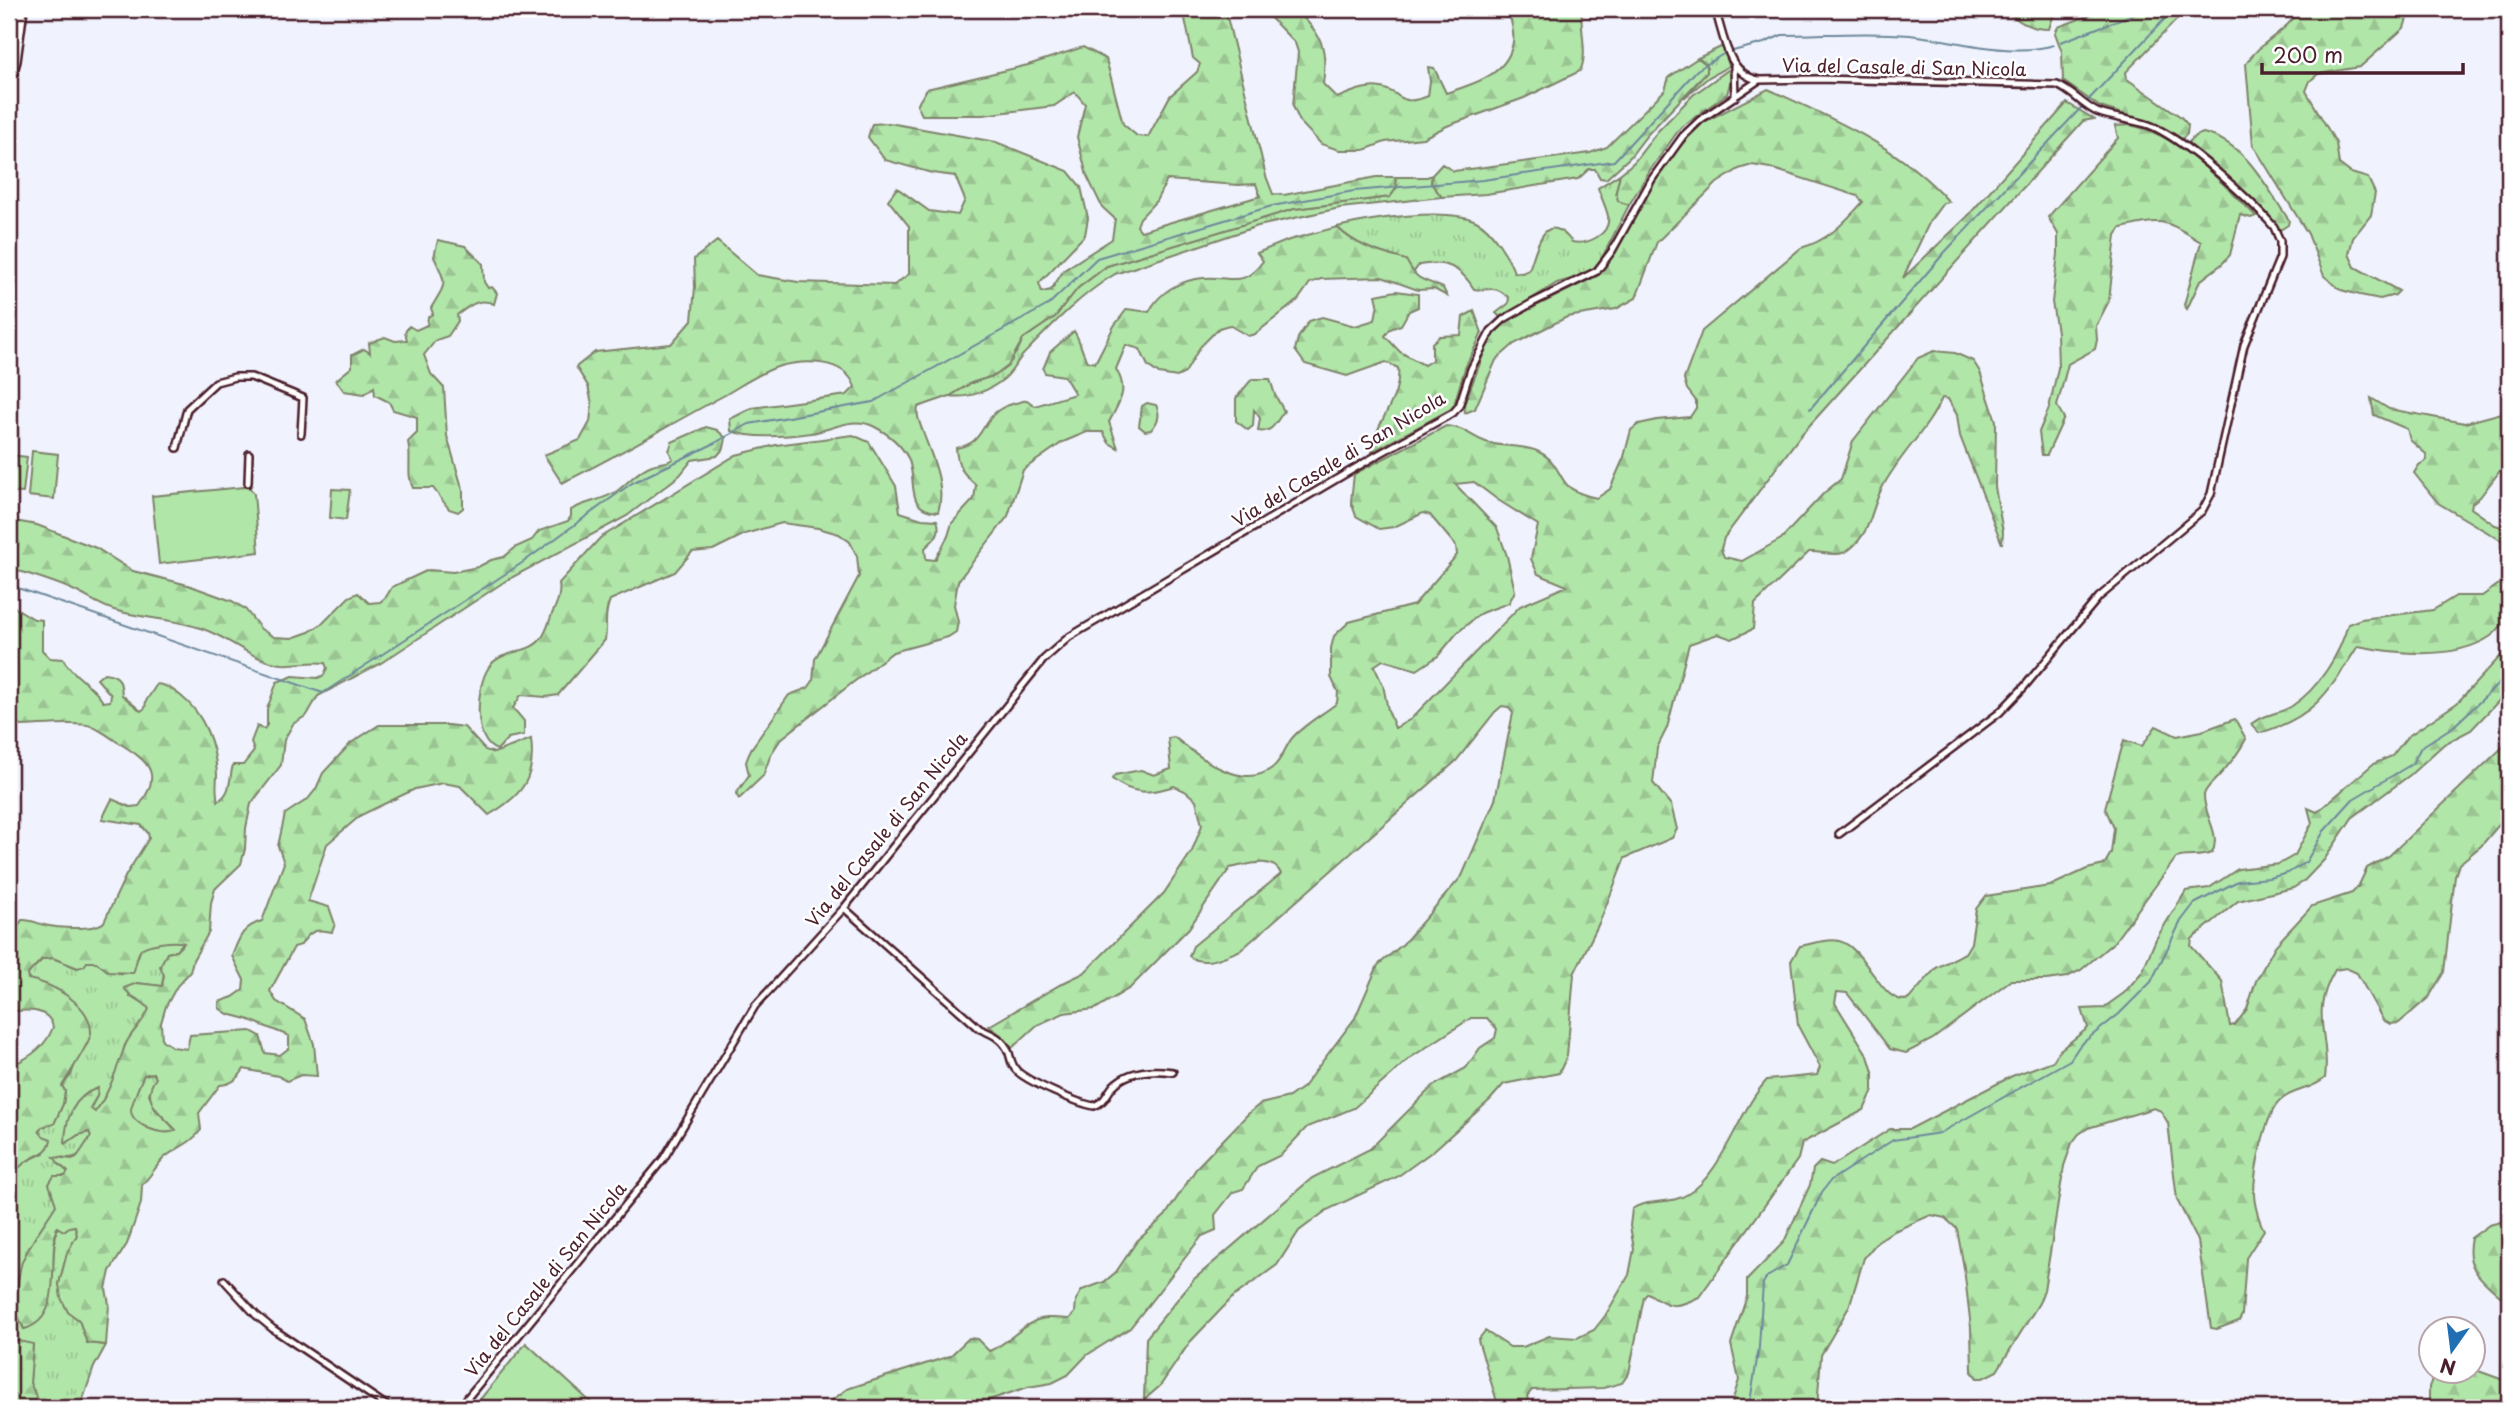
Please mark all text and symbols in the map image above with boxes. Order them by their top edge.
scale bar [2262,32,2464,76]
text: 200 m [2273,38,2343,70]
street label: Via del Casale di San Nicola [1782,51,2027,82]
street label: Via del Casale di San Nicola [1227,384,1451,533]
street label: Via del Casale di San Nicola [798,725,974,933]
street label: Via del Casale di San Nicola [457,1175,633,1383]
north arrow [2416,1316,2486,1386]
text: N [2437,1352,2458,1383]

